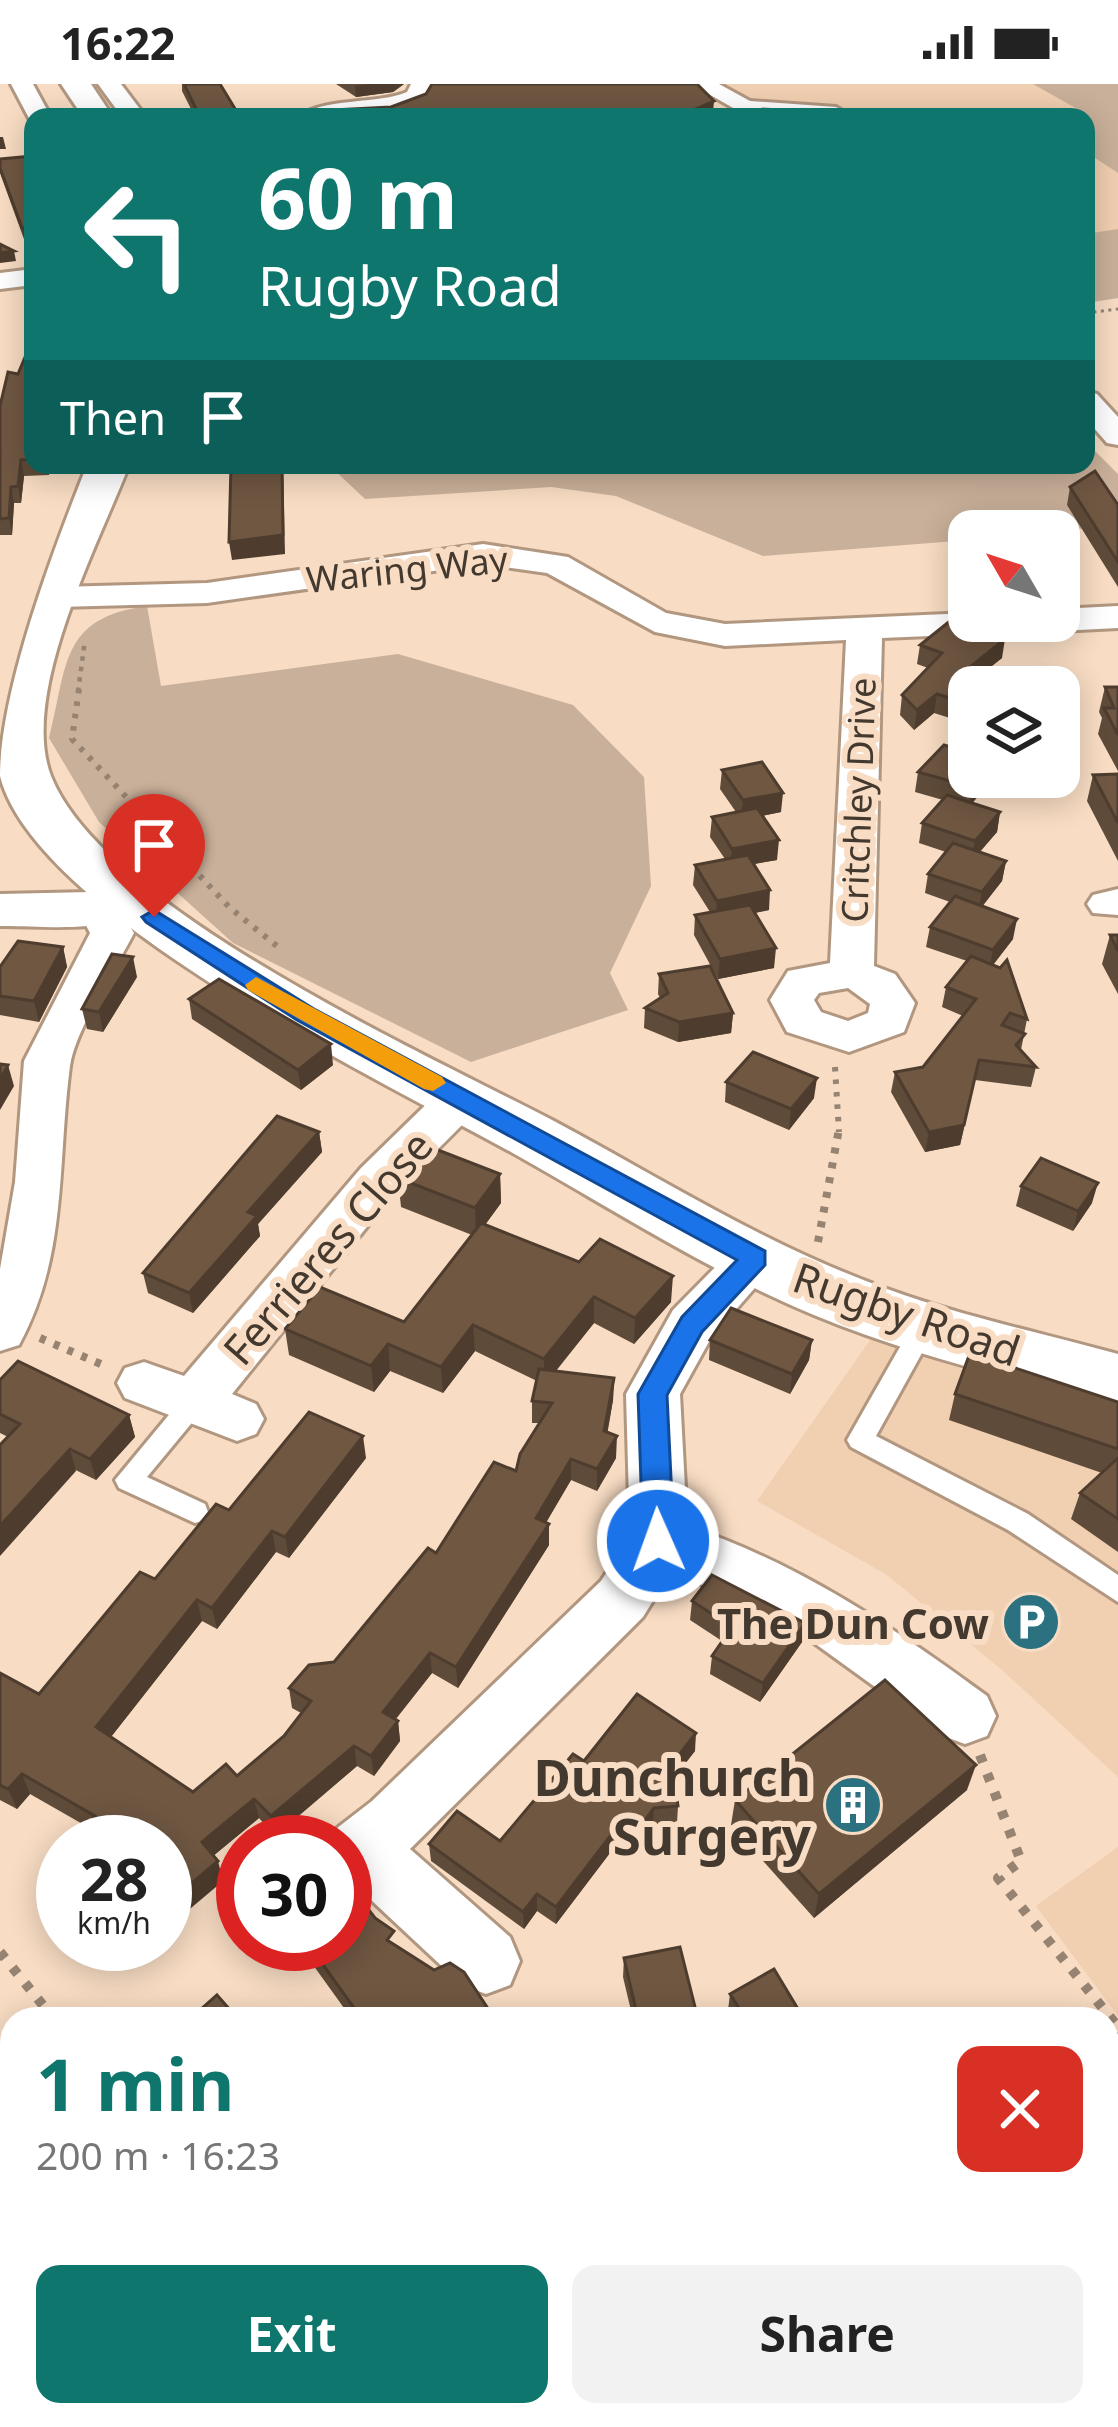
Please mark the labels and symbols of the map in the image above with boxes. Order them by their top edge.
north arrow [948,510,1080,642]
street label: Waring Way [304,534,511,604]
street label: Critchley Drive [829,677,887,923]
pin [103,794,205,917]
street label: Ferrieres Close [210,1118,444,1376]
street label: Rugby Road [786,1248,1028,1378]
position arrow [595,1478,721,1604]
parking icon: The Dun Cow [1000,1591,1062,1653]
place label: The Dun Cow [717,1594,989,1651]
place label: Dunchurch Surgery [534,1741,812,1870]
building icon: Dunchurch Surgery [822,1774,884,1836]
speed limit sign: 30 [216,1815,372,1971]

